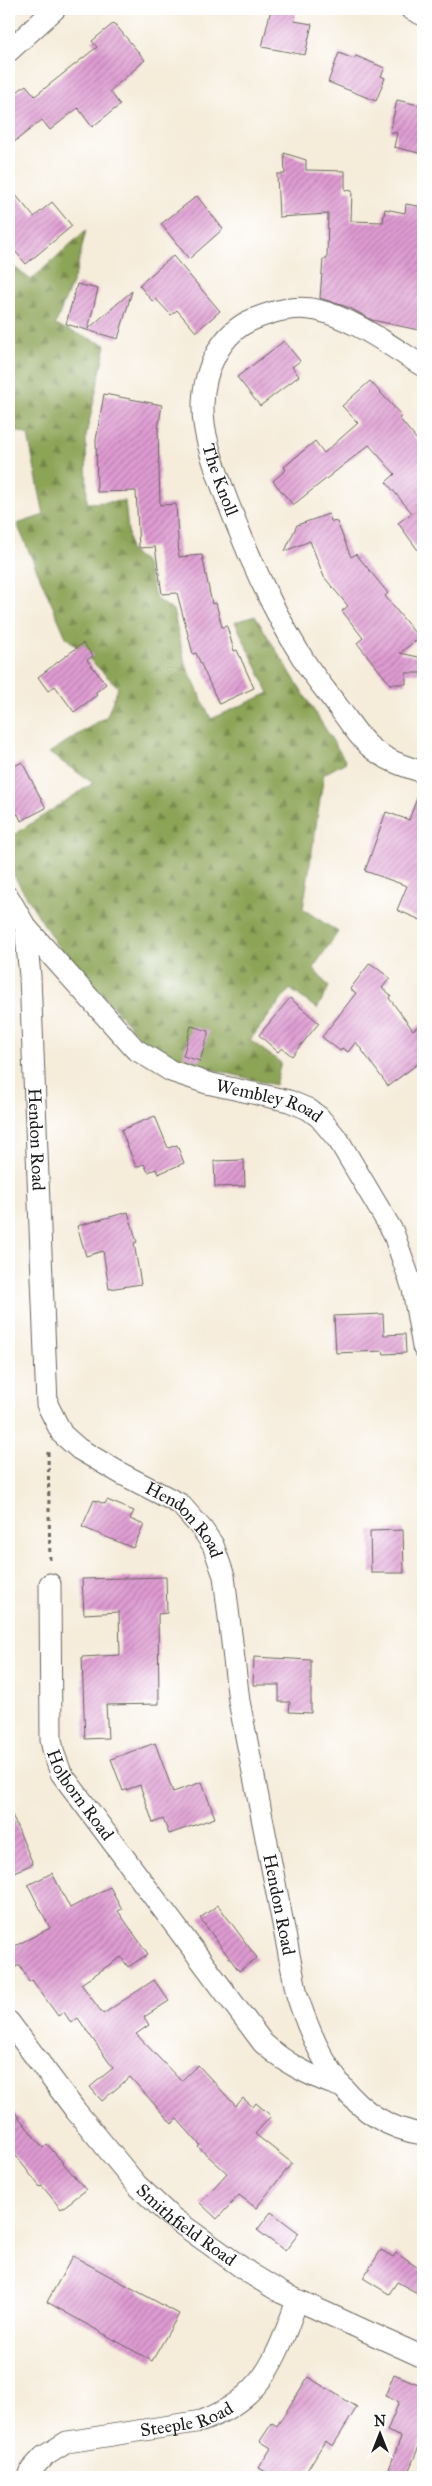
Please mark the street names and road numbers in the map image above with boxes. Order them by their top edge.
street label: The Knoll [197,441,243,519]
street label: Wembley Road [214,1074,327,1127]
street label: Hendon Road [23,1088,50,1191]
street label: Hendon Road [142,1477,228,1561]
street label: Holborn Road [42,1746,119,1845]
street label: Hendon Road [258,1852,300,1957]
street label: Smithfield Road [132,2179,241,2271]
street label: Steeple Road [139,2397,237,2441]

